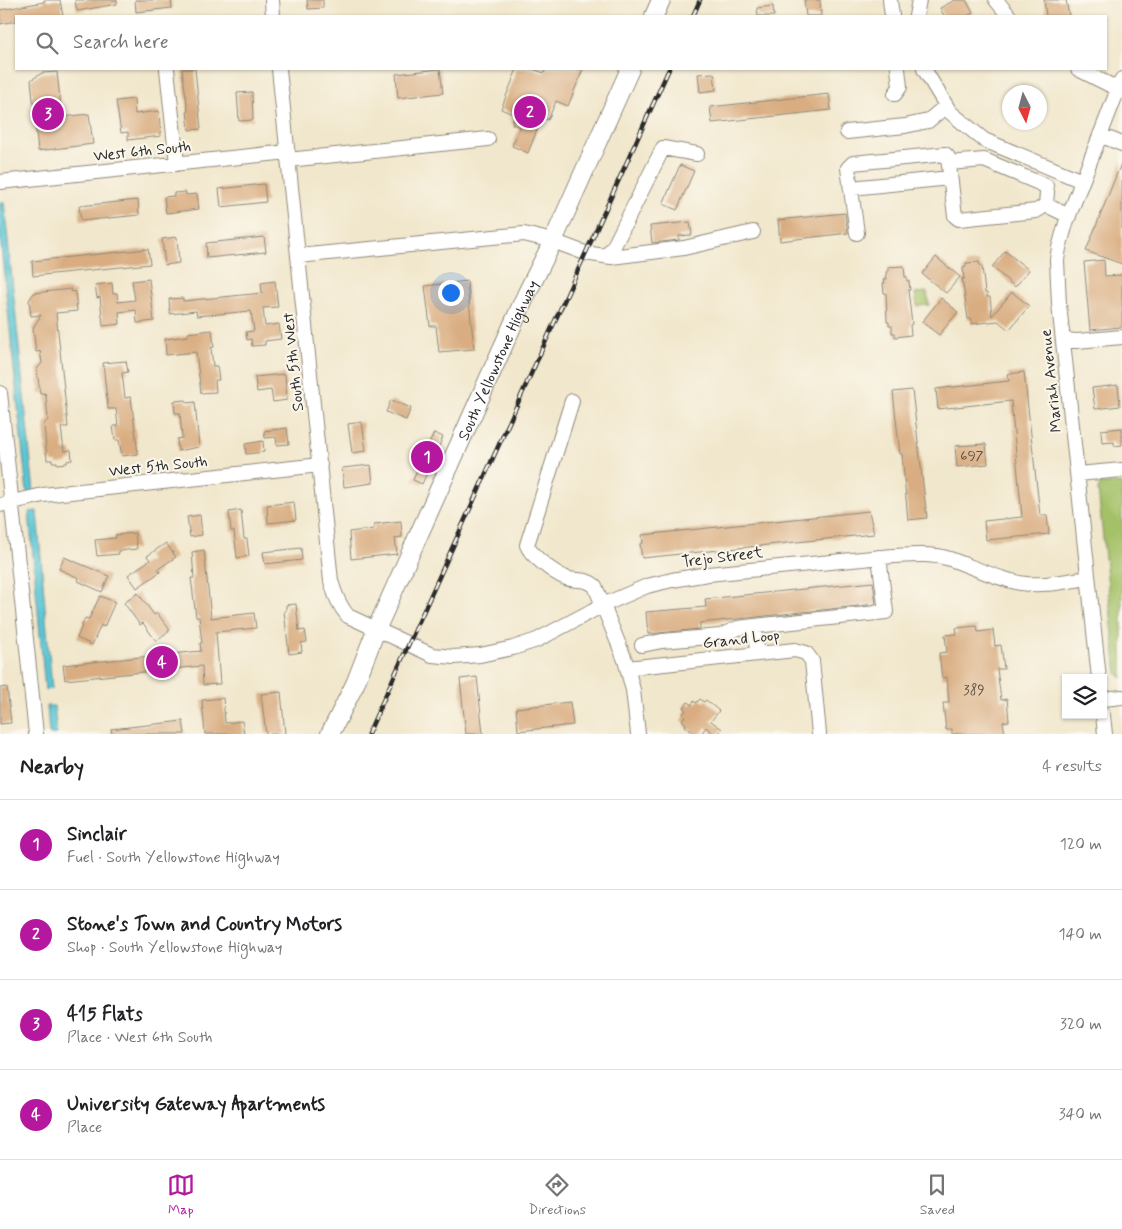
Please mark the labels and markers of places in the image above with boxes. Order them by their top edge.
pin: 2 [514,93,546,131]
pin: 3 [32,95,64,133]
pin: 1 [411,438,443,476]
pin: 4 [146,643,178,681]

